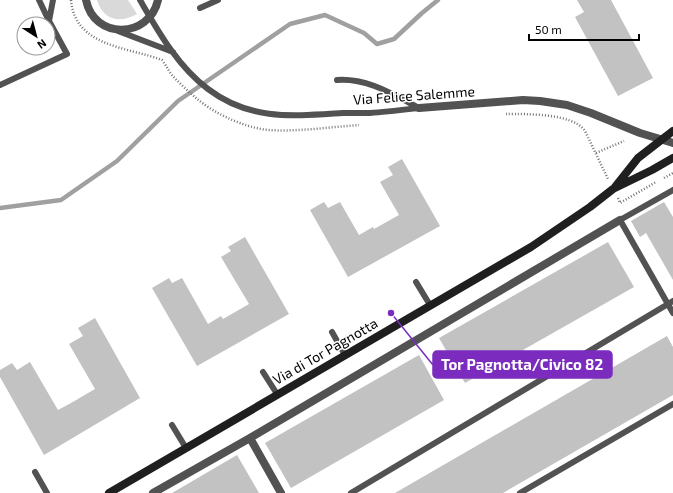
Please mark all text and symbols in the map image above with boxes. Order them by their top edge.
north arrow [16,16,56,56]
scale bar [529,16,639,42]
text: 50 m [535,22,562,36]
text: N [35,37,49,52]
street label: Via Felice Salemme [353,82,475,108]
street label: Via di Tor Pagnotta [270,314,380,388]
callout: Tor Pagnotta/Civico 82 [433,351,612,378]
text: Tor Pagnotta/Civico 82 [441,355,603,373]

